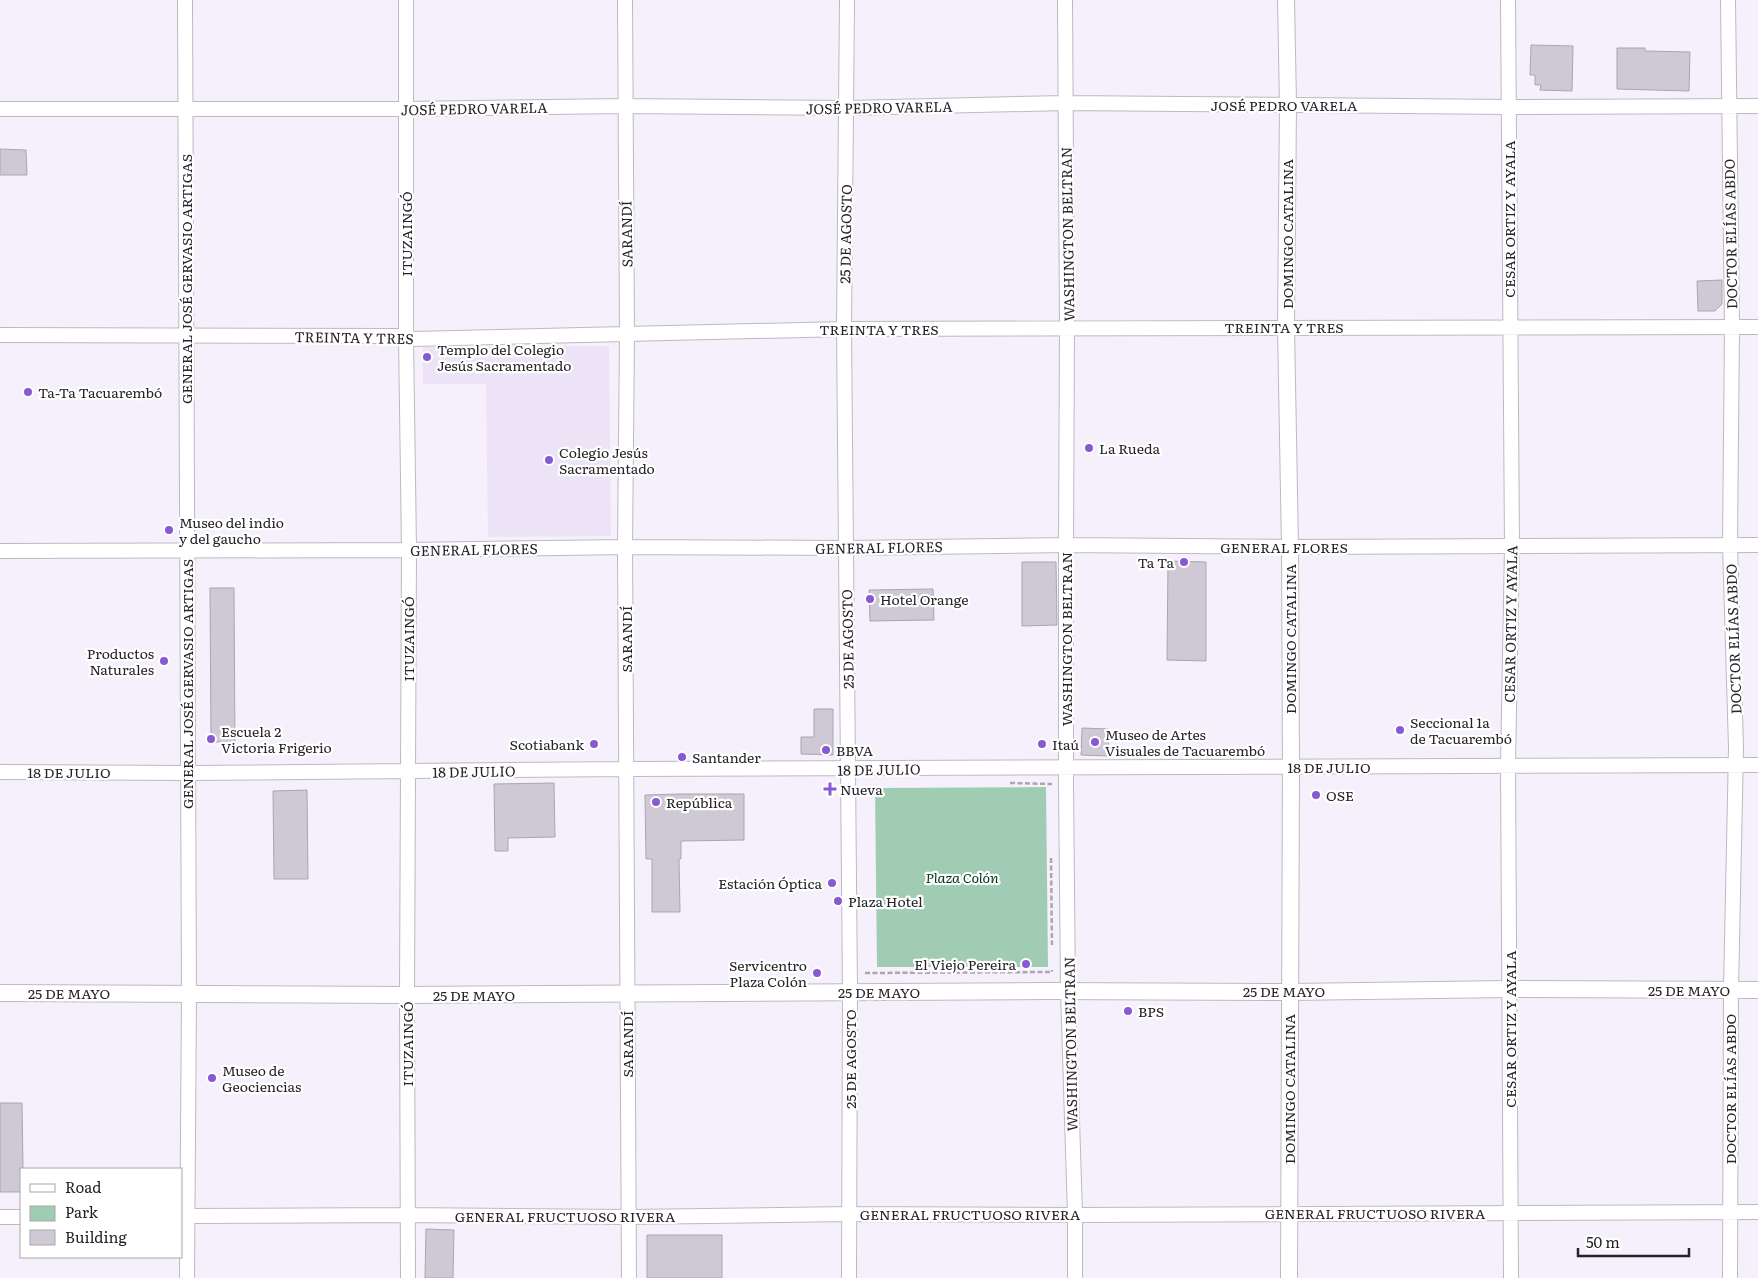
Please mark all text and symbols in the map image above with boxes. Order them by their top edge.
street label: JOSÉ PEDRO VARELA [1211,95,1358,115]
street label: JOSÉ PEDRO VARELA [805,96,953,118]
street label: JOSÉ PEDRO VARELA [400,97,548,119]
street label: CESAR ORTIZ Y AYALA [1499,140,1519,298]
street label: WASHINGTON BELTRAN [1055,147,1079,321]
street label: GENERAL JOSÉ GERVASIO ARTIGAS [176,154,196,404]
street label: DOMINGO CATALINA [1277,158,1297,309]
street label: DOCTOR ELÍAS ABDO [1719,159,1741,309]
street label: 25 DE AGOSTO [834,184,856,284]
street label: ITUZAINGÓ [396,191,416,277]
street label: SARANDÍ [615,200,637,268]
street label: TREINTA Y TRES [1224,317,1344,337]
street label: TREINTA Y TRES [819,319,939,339]
street label: TREINTA Y TRES [294,326,414,348]
place label: Templo del Colegio Jesús Sacramentado [437,339,571,375]
marker: Templo del Colegio Jesús Sacramentado [421,351,433,363]
place label: Ta-Ta Tacuarembó [38,382,162,402]
marker: Ta-Ta Tacuarembó [22,386,34,398]
place label: La Rueda [1099,438,1160,458]
place label: Colegio Jesús Sacramentado [559,442,655,478]
marker: La Rueda [1083,442,1095,454]
marker: Colegio Jesús Sacramentado [543,454,555,466]
place label: Museo del indio y del gaucho [179,512,284,548]
marker: Museo del indio y del gaucho [163,524,175,536]
street label: GENERAL FLORES [815,536,943,558]
street label: GENERAL FLORES [1220,537,1348,557]
street label: GENERAL FLORES [410,538,538,560]
street label: CESAR ORTIZ Y AYALA [1499,544,1521,703]
street label: WASHINGTON BELTRAN [1056,552,1076,726]
place label: Ta Ta [1137,552,1174,572]
marker: Ta Ta [1178,556,1190,568]
street label: GENERAL JOSÉ GERVASIO ARTIGAS [177,559,197,809]
street label: DOMINGO CATALINA [1280,563,1300,714]
street label: DOCTOR ELÍAS ABDO [1720,563,1746,715]
street label: 25 DE AGOSTO [836,589,858,689]
place label: Hotel Orange [880,589,968,609]
marker: Hotel Orange [864,593,876,605]
street label: ITUZAINGÓ [398,596,418,682]
street label: SARANDÍ [616,606,636,672]
place label: Productos Naturales [87,643,154,679]
marker: Productos Naturales [158,655,170,667]
place label: Seccional 1a de Tacuarembó [1410,712,1512,748]
place label: Escuela 2 Victoria Frigerio [221,721,332,757]
place label: Museo de Artes Visuales de Tacuarembó [1105,724,1265,760]
marker: Seccional 1a de Tacuarembó [1394,724,1406,736]
marker: Escuela 2 Victoria Frigerio [205,733,217,745]
place label: Scotiabank [510,734,584,754]
place label: Itaú [1052,734,1079,754]
marker: Museo de Artes Visuales de Tacuarembó [1089,736,1101,748]
marker: Scotiabank [588,738,600,750]
marker: Itaú [1036,738,1048,750]
place label: BBVA [836,740,874,760]
marker: BBVA [820,744,832,756]
place label: Santander [692,747,761,767]
marker: Santander [676,751,688,763]
street label: 18 DE JULIO [1287,757,1371,777]
street label: 18 DE JULIO [837,758,921,780]
street label: 18 DE JULIO [432,760,516,782]
street label: 18 DE JULIO [27,762,111,782]
place label: Nueva [840,779,883,799]
marker: Nueva [824,783,836,795]
place label: OSE [1326,785,1354,805]
marker: OSE [1310,789,1322,801]
place label: República [666,792,733,812]
marker: República [650,796,662,808]
park label: Plaza Colón [926,867,999,887]
place label: Estación Óptica [718,873,822,893]
marker: Estación Óptica [826,877,838,889]
place label: Plaza Hotel [848,891,923,911]
marker: Plaza Hotel [832,895,844,907]
street label: CESAR ORTIZ Y AYALA [1500,950,1520,1108]
place label: El Viejo Pereira [914,954,1016,974]
place label: Servicentro Plaza Colón [729,955,807,991]
street label: WASHINGTON BELTRAN [1058,957,1082,1131]
marker: El Viejo Pereira [1020,958,1032,970]
marker: Servicentro Plaza Colón [811,967,823,979]
street label: 25 DE MAYO [1648,980,1730,1000]
street label: 25 DE MAYO [1243,981,1325,1001]
street label: 25 DE MAYO [838,982,920,1002]
street label: 25 DE MAYO [28,983,110,1003]
street label: 25 DE MAYO [433,985,515,1005]
street label: ITUZAINGÓ [397,1001,417,1087]
place label: BPS [1138,1001,1164,1021]
marker: BPS [1122,1005,1134,1017]
street label: 25 DE AGOSTO [840,1009,860,1109]
street label: SARANDÍ [617,1011,637,1077]
street label: DOMINGO CATALINA [1279,1013,1299,1164]
street label: DOCTOR ELÍAS ABDO [1720,1014,1740,1164]
place label: Museo de Geociencias [222,1060,301,1096]
marker: Museo de Geociencias [206,1072,218,1084]
legend [20,1168,182,1258]
text: Road [65,1175,101,1198]
text: Park [65,1200,99,1223]
street label: GENERAL FRUCTUOSO RIVERA [1265,1203,1486,1223]
street label: GENERAL FRUCTUOSO RIVERA [860,1204,1081,1224]
street label: GENERAL FRUCTUOSO RIVERA [455,1206,676,1226]
text: Building [65,1225,127,1248]
scale bar [1578,1226,1689,1258]
text: 50 m [1586,1230,1620,1253]

